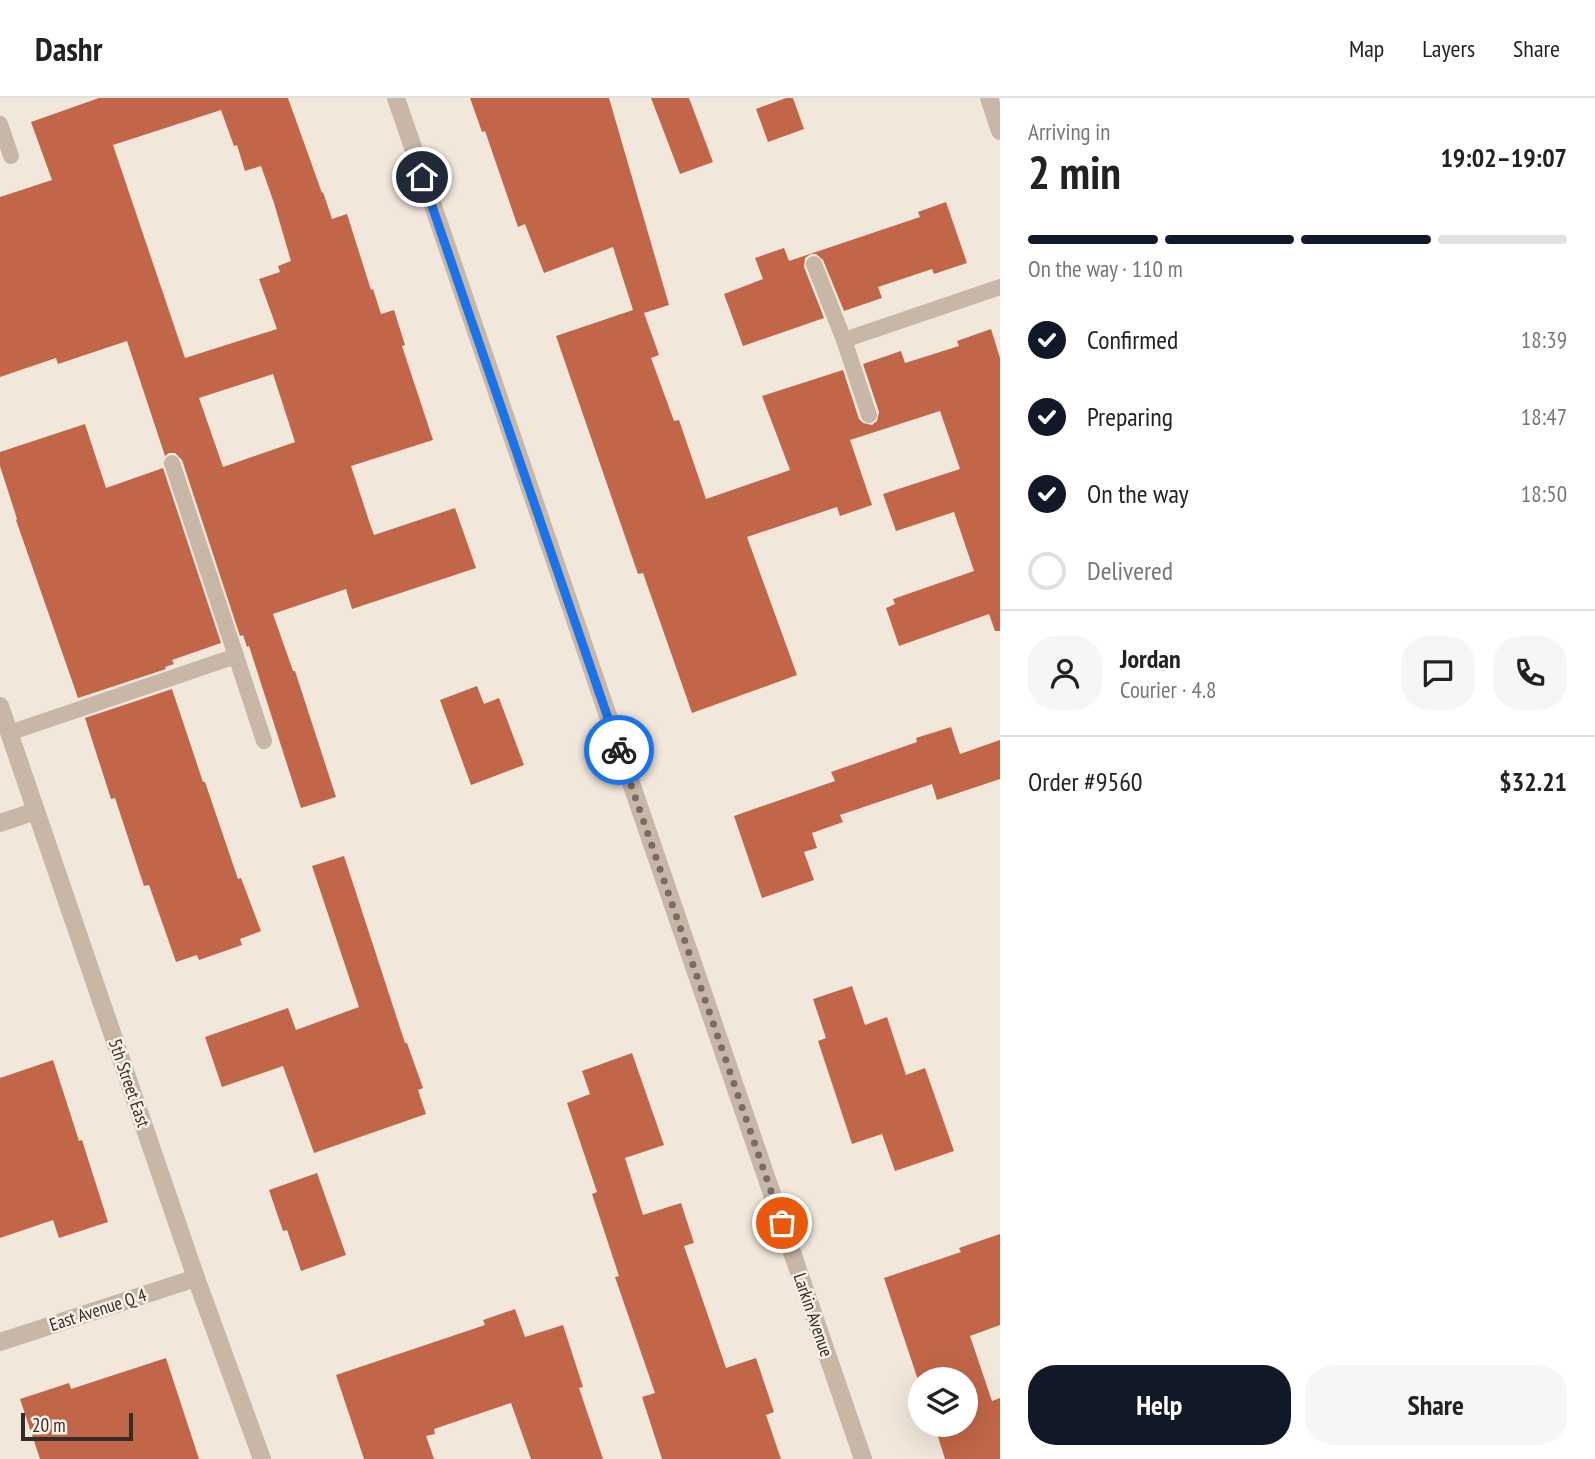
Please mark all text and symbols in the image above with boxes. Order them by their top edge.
text: Dashr [35,27,102,70]
text: Map [1349,33,1384,64]
text: Layers [1422,33,1475,64]
text: Share [1513,33,1560,64]
text: Arriving in [1028,117,1110,146]
text: 19:02–19:07 [1440,141,1567,174]
text: 2 min [1028,142,1121,202]
pin [392,147,452,207]
icon: home [403,158,441,196]
text: On the way · 110 m [1028,254,1183,283]
icon: check [1028,321,1066,359]
text: Confirmed [1087,323,1178,356]
text: 18:39 [1521,325,1567,354]
icon: check [1028,398,1066,436]
text: Preparing [1087,400,1173,433]
text: 18:47 [1521,402,1567,431]
icon: check [1028,475,1066,513]
text: On the way [1087,477,1189,510]
text: 18:50 [1521,479,1567,508]
text: Delivered [1087,554,1173,587]
button: person [1028,636,1102,710]
button: chat [1401,636,1475,710]
button: phone [1493,636,1567,710]
text: Jordan [1120,642,1181,675]
text: Courier · 4.8 [1120,675,1216,704]
courier [584,715,654,785]
icon: bike [600,731,638,769]
text: Order #9560 [1028,765,1143,798]
text: $32.21 [1499,765,1567,798]
street label: 5th Street East [104,1036,155,1130]
pin [752,1193,812,1253]
icon: bag [763,1204,801,1242]
street label: Larkin Avenue [788,1270,839,1360]
street label: East Avenue Q 4 [47,1283,149,1336]
button: Help [1028,1365,1291,1445]
button: Share [1305,1365,1567,1445]
map controls [908,1367,978,1437]
button: layers [908,1367,978,1437]
scale bar [21,1410,133,1442]
text: 20 m [32,1413,66,1437]

